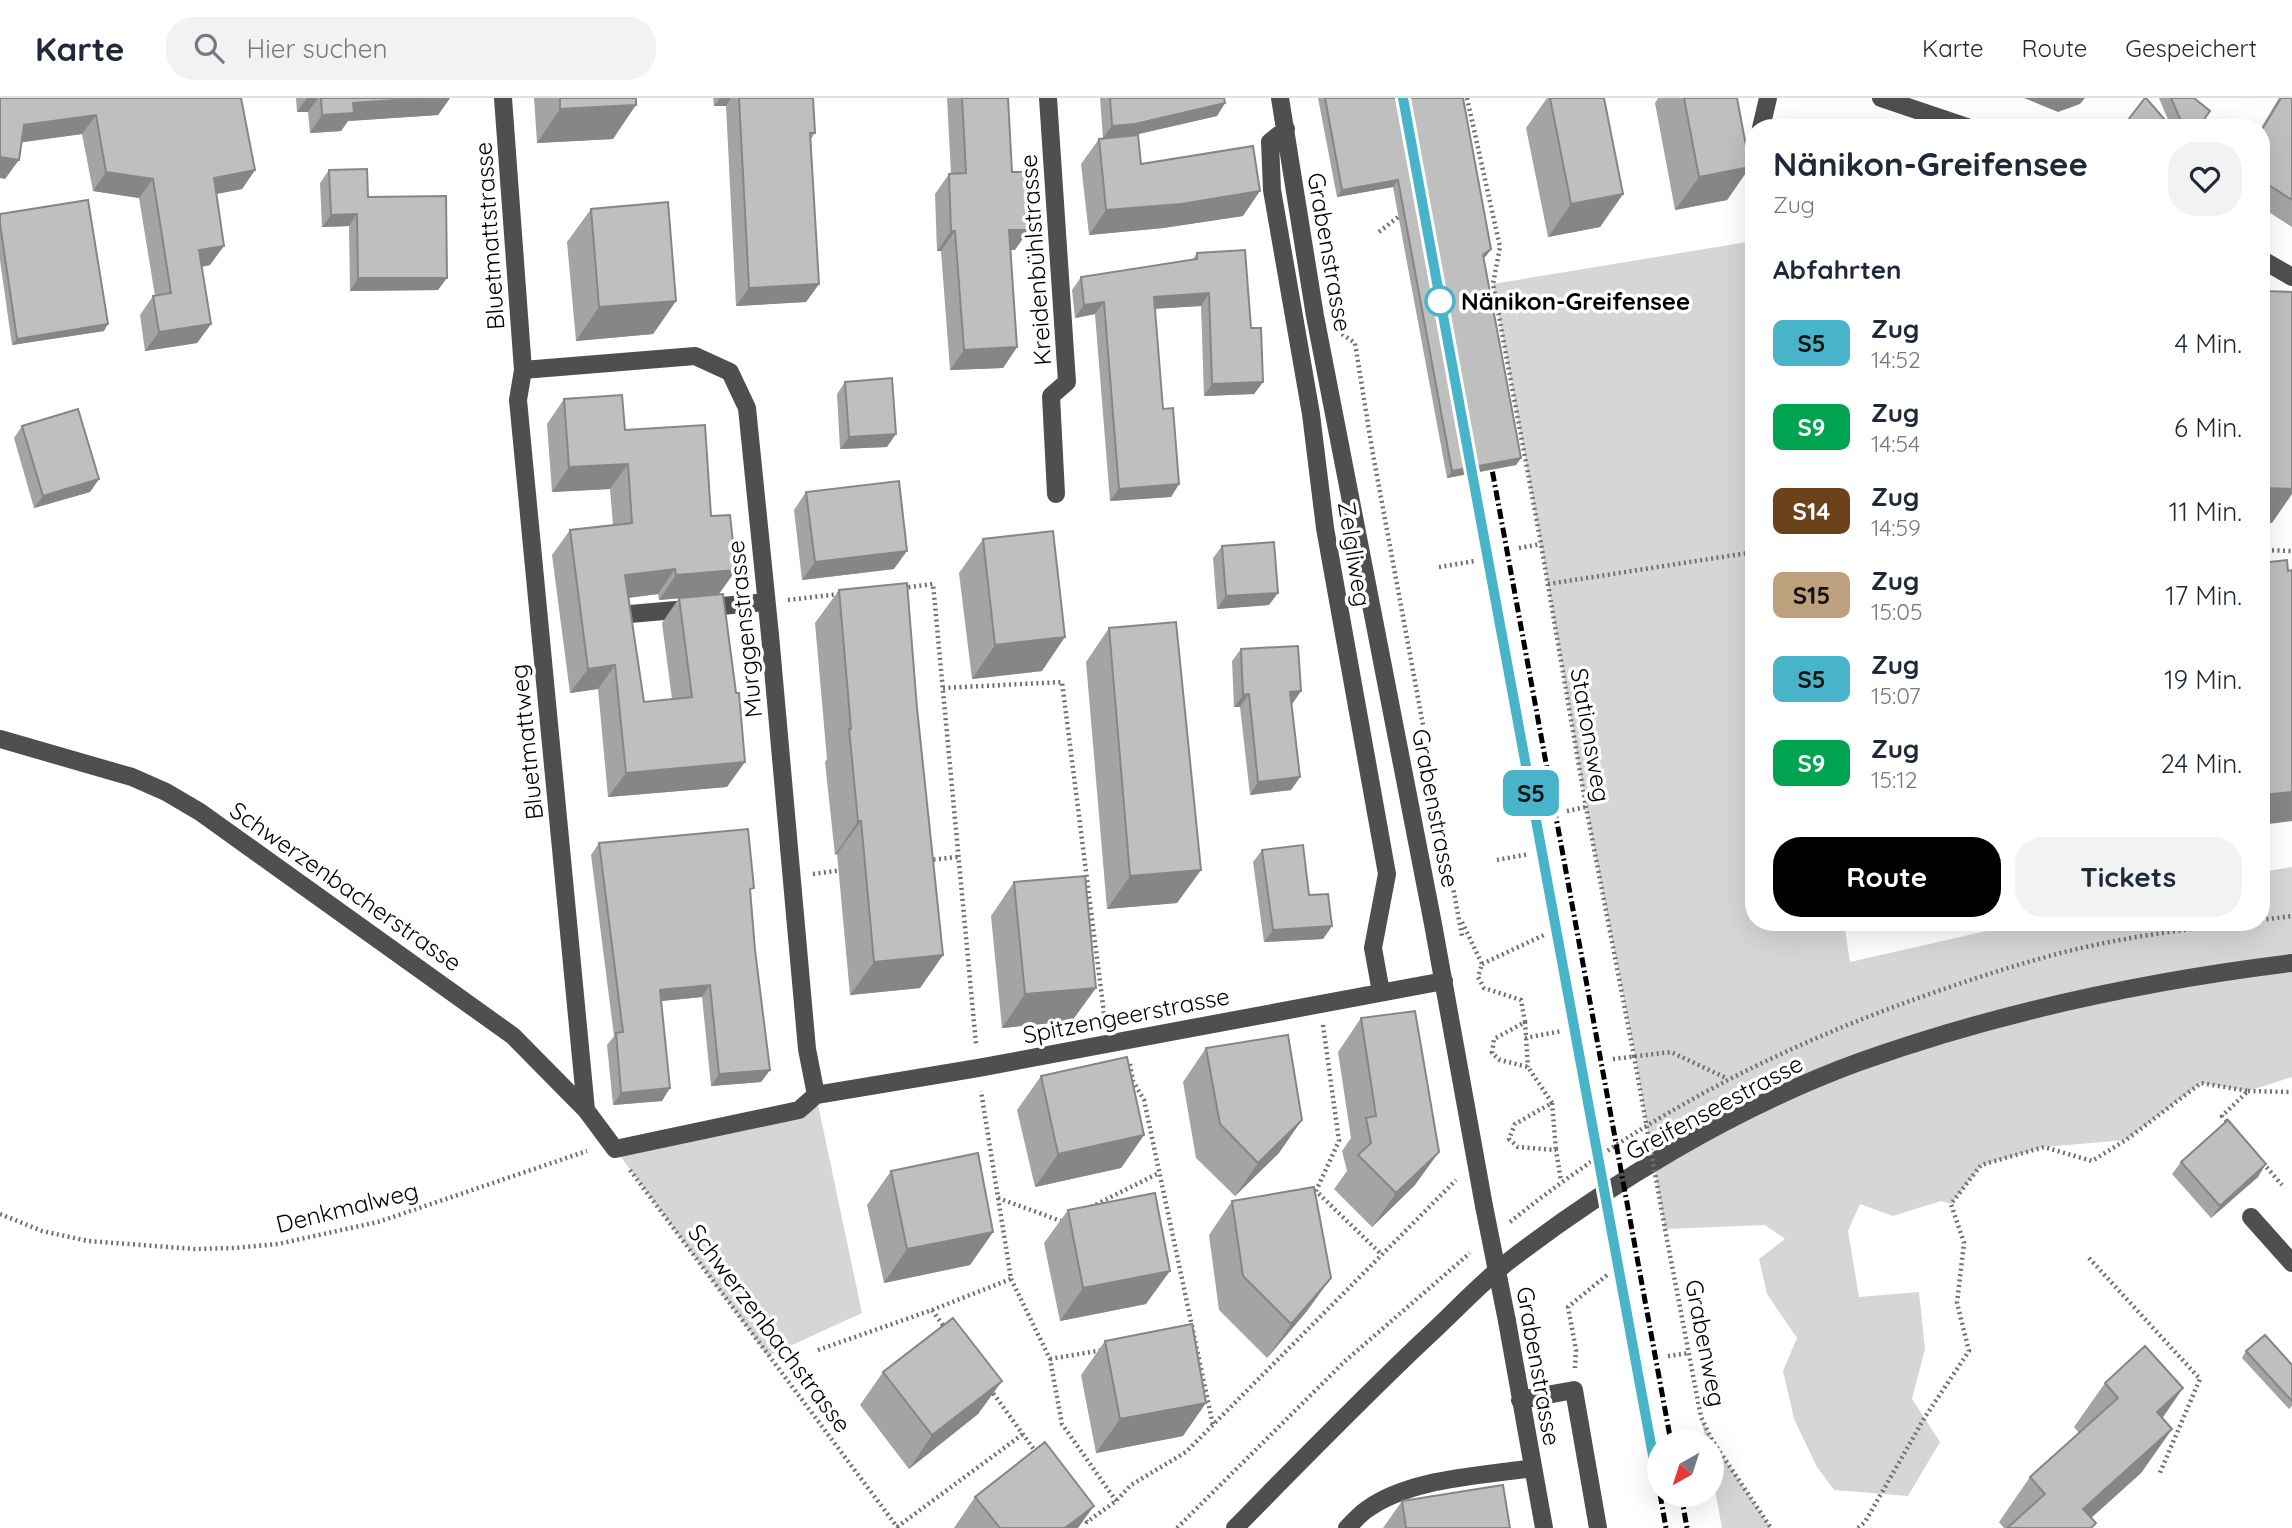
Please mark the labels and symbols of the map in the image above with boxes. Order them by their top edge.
street label: Bluetmattstrasse [467,141,511,331]
street label: Kreidenbühlstrasse [1013,153,1057,367]
street label: Grabenstrasse [1301,170,1359,334]
marker: Nänikon-Greifensee [1425,286,1455,316]
place label: Nänikon-Greifensee [1461,286,1690,316]
street label: Zelgliweg [1332,499,1378,609]
street label: Murggenstrasse [720,539,768,719]
street label: Bluetmattweg [503,663,549,821]
street label: Stationsweg [1564,666,1618,804]
street label: Grabenstrasse [1406,726,1466,890]
line badge: S5 [1500,770,1562,816]
street label: Schwerzenbacherstrasse [224,795,468,977]
street label: Spitzengeerstrasse [1020,980,1232,1050]
street label: Greifenseestrasse [1620,1048,1808,1166]
street label: Denkmalweg [273,1175,421,1239]
street label: Schwerzenbachstrasse [682,1218,858,1438]
street label: Grabenweg [1679,1277,1733,1409]
street label: Grabenstrasse [1510,1284,1568,1448]
north arrow [1647,1430,1724,1507]

